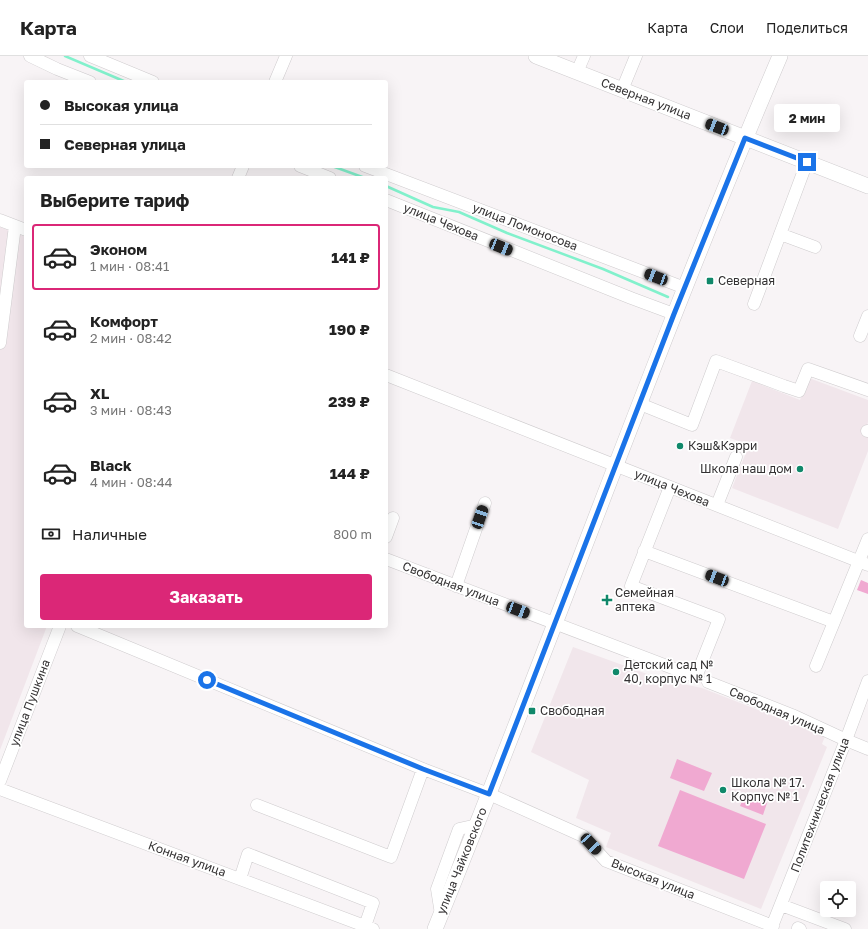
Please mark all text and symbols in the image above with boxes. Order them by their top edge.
text: Карта [20,16,77,39]
text: Карта [647,19,688,36]
text: Слои [710,19,744,36]
text: Поделиться [766,19,848,36]
street label: Северная улица [599,74,693,123]
text: Высокая улица [64,96,178,114]
callout: 2 мин [774,104,840,132]
text: 2 мин [789,110,825,126]
car [704,117,730,137]
text: Северная улица [64,135,186,153]
route end [798,153,816,171]
text: Выберите тариф [40,189,189,211]
street label: улица Чехова [401,200,481,243]
street label: улица Ломоносова [470,200,580,254]
car [488,237,514,257]
icon: car [42,239,78,275]
text: Эконом [90,240,147,258]
text: 141 ₽ [331,248,370,266]
text: 1 мин · 08:41 [90,258,169,274]
car [643,267,669,287]
place label: Северная [718,273,775,288]
marker: Северная [705,276,715,286]
icon: car [42,311,78,347]
text: Комфорт [90,312,158,330]
text: 190 ₽ [329,320,370,338]
text: 2 мин · 08:42 [90,330,172,346]
icon: car [42,383,78,419]
text: XL [90,384,109,402]
text: 239 ₽ [328,392,370,410]
text: 3 мин · 08:43 [90,402,172,418]
place label: Кэш&Кэрри [688,438,757,453]
marker: Кэш&Кэрри [675,441,685,451]
icon: car [42,455,78,491]
text: Black [90,456,132,474]
place label: Школа наш дом [700,461,792,476]
text: 144 ₽ [330,464,370,482]
marker: Школа наш дом [795,464,805,474]
street label: улица Чехова [632,466,712,509]
text: 4 мин · 08:44 [90,474,173,490]
car [470,504,490,530]
icon: cash [40,523,62,545]
text: Наличные [72,525,147,543]
text: 800 m [333,526,372,542]
street label: Свободная улица [401,558,502,609]
car [704,568,730,588]
button: Заказать [40,574,372,620]
place label: Семейная аптека [615,585,674,614]
marker: Семейная аптека [602,595,612,605]
car [505,600,531,620]
street label: улица Пушкина [6,657,53,748]
place label: Детский сад № 40, корпус № 1 [624,657,713,686]
marker: Детский сад № 40, корпус № 1 [611,667,621,677]
route start [198,671,216,689]
street label: Свободная улица [727,684,827,738]
place label: Свободная [540,703,605,718]
marker: Свободная [527,706,537,716]
street label: Политехническая улица [787,735,852,874]
place label: Школа № 17. Корпус № 1 [731,775,805,804]
marker: Школа № 17. Корпус № 1 [718,785,728,795]
street label: улица Чайковского [433,805,490,916]
car [578,831,604,857]
street label: Конная улица [146,837,228,880]
street label: Высокая улица [609,855,697,902]
map controls [820,881,856,917]
button: locate [820,881,856,917]

